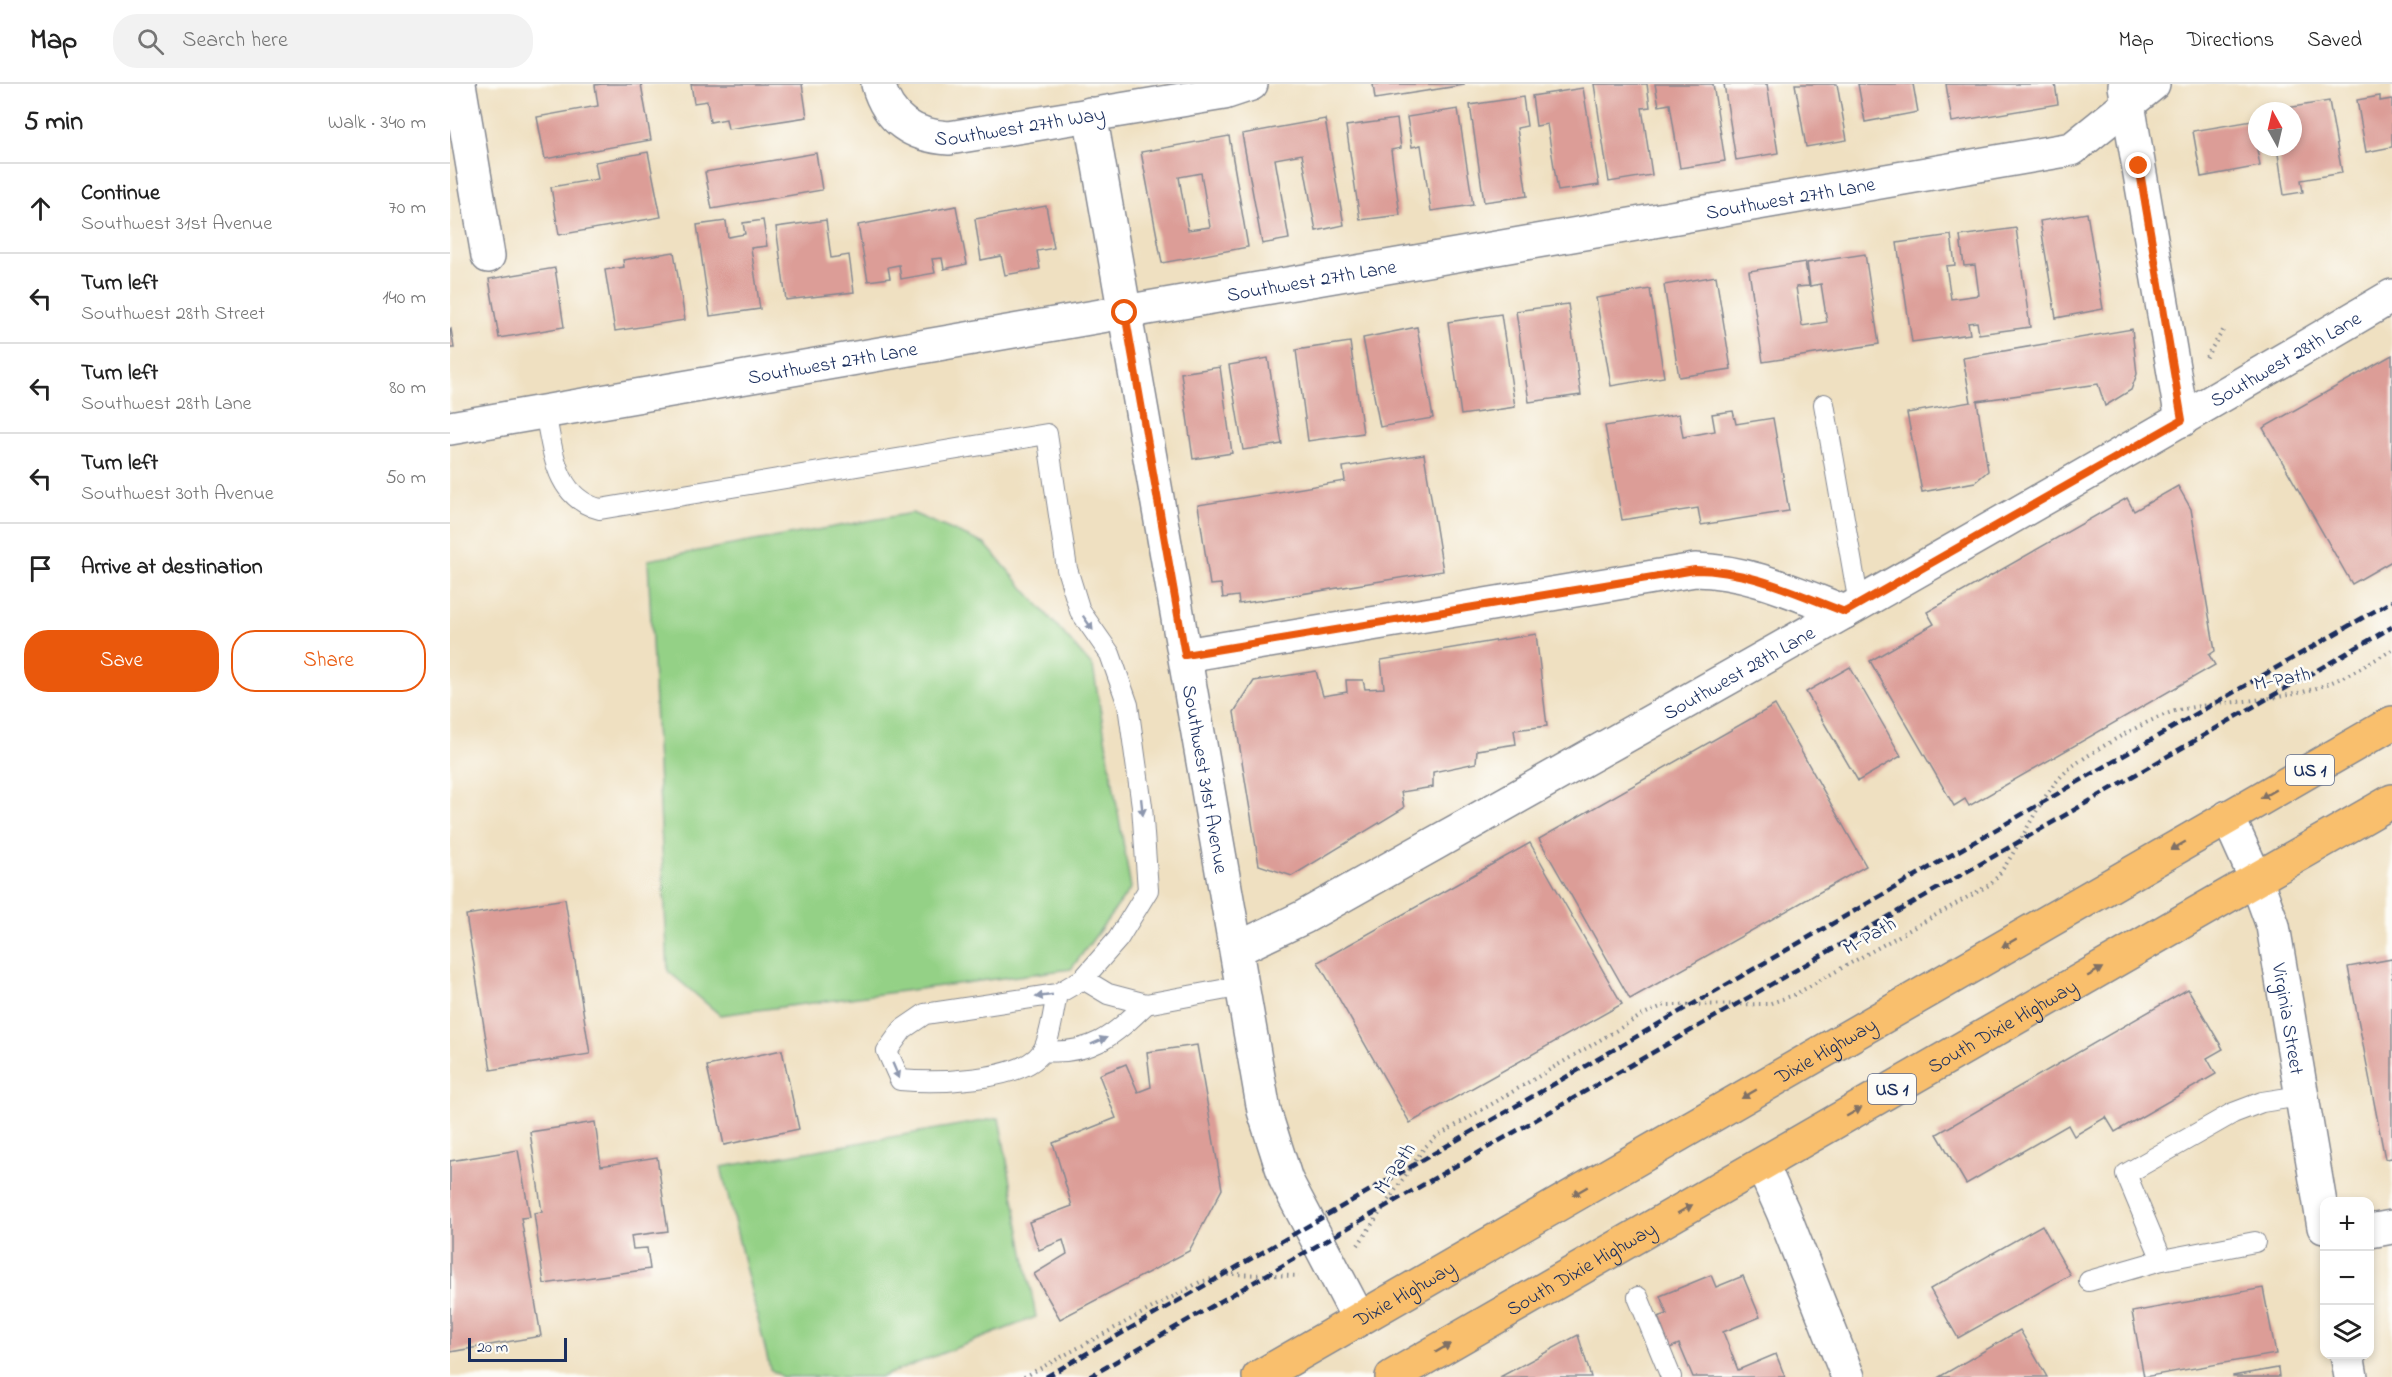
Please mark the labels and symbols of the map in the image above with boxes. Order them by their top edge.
street label: Southwest 27th Way [933,101,1107,155]
north arrow [2248,102,2302,156]
route end [2125,152,2151,178]
street label: Southwest 27th Lane [1704,171,1878,229]
street label: Southwest 27th Lane [1225,253,1399,311]
route start [1111,299,1137,325]
street label: Southwest 28th Lane [2205,305,2367,416]
street label: Southwest 27th Lane [746,336,920,394]
one-way arrow [1082,616,1094,631]
street label: Southwest 28th Lane [1658,620,1821,729]
street label: M-Path [2252,661,2313,700]
street label: Southwest 31st Avenue [1173,683,1234,876]
road number: US 1 [2286,755,2334,785]
one-way arrow [2260,788,2277,798]
one-way arrow [1137,798,1147,817]
one-way arrow [2169,841,2186,851]
street label: M-Path [1838,910,1902,964]
one-way arrow [2001,938,2017,949]
street label: Virginia Street [2262,960,2310,1077]
one-way arrow [2087,967,2104,977]
street label: South Dixie Highway [1923,973,2084,1082]
one-way arrow [1034,991,1053,1000]
street label: Dixie Highway [1770,1011,1883,1093]
one-way arrow [1090,1036,1108,1045]
one-way arrow [891,1062,901,1080]
road number: US 1 [1868,1074,1916,1104]
one-way arrow [1741,1088,1757,1099]
one-way arrow [1846,1107,1863,1117]
street label: M-Path [1368,1138,1424,1201]
one-way arrow [1571,1186,1588,1196]
one-way arrow [1677,1204,1694,1214]
street label: South Dixie Highway [1502,1216,1662,1325]
street label: Dixie Highway [1349,1254,1462,1336]
scale bar [468,1335,567,1362]
one-way arrow [1435,1343,1452,1353]

